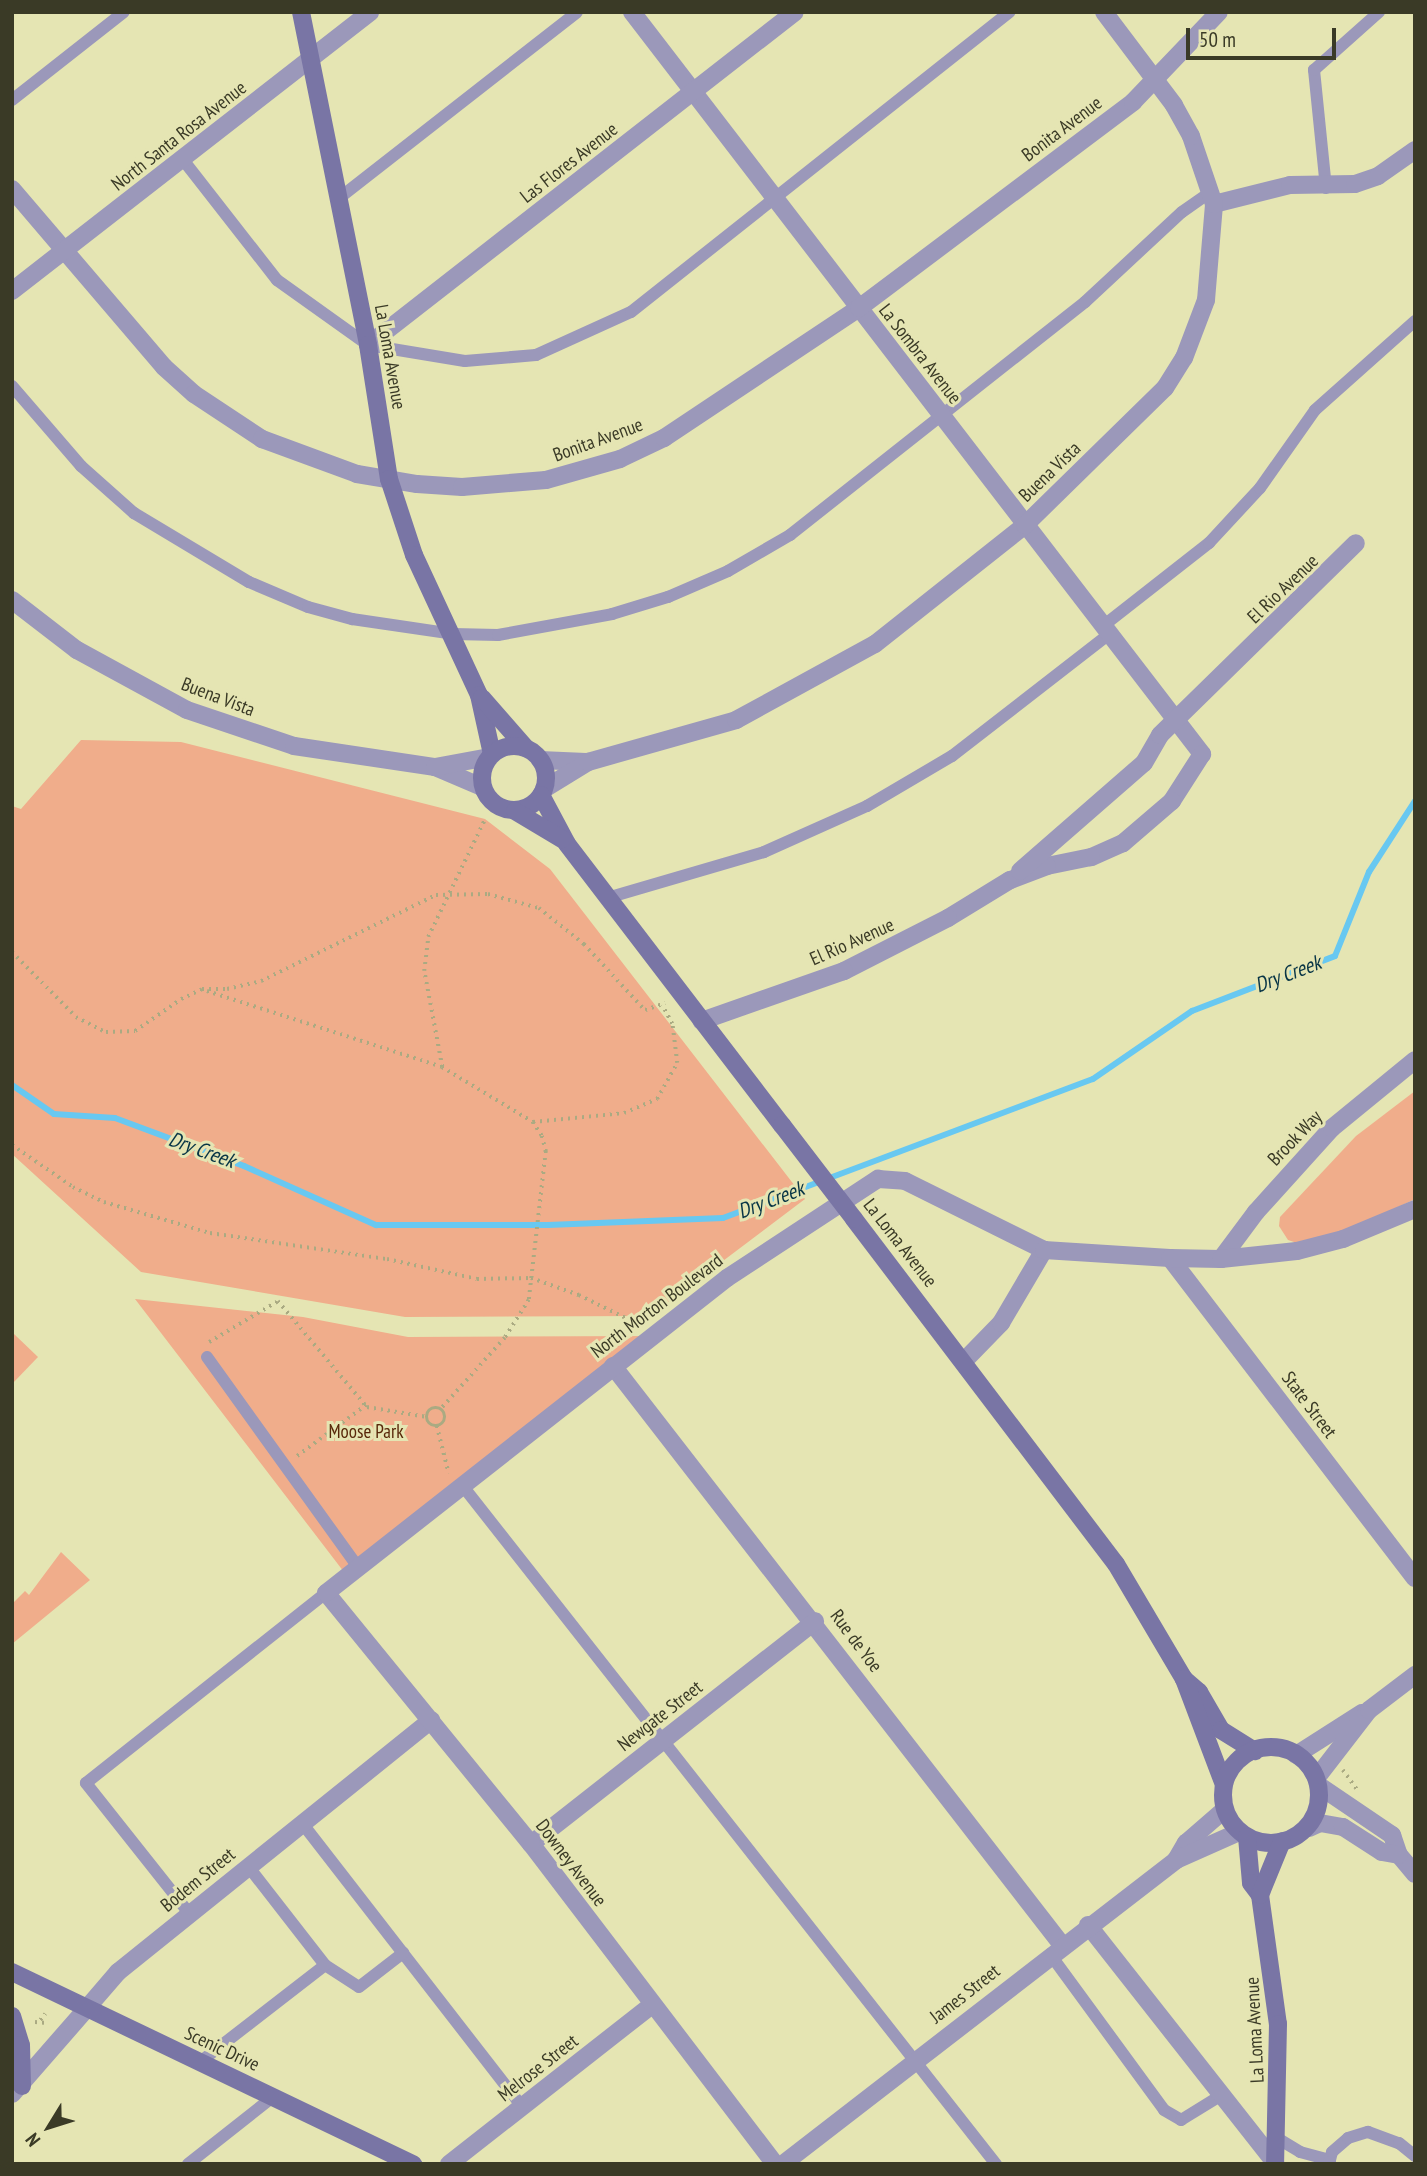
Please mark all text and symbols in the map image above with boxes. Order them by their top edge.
scale bar [1189,14,1340,58]
text: 50 m [1199,26,1236,53]
street label: North Santa Rosa Avenue [107,76,251,196]
street label: Bonita Avenue [1017,91,1107,167]
street label: Las Flores Avenue [516,118,622,208]
street label: La Sombra Avenue [874,299,966,409]
street label: La Loma Avenue [370,303,410,411]
street label: Bonita Avenue [550,413,646,467]
street label: Buena Vista [1014,437,1086,507]
street label: El Rio Avenue [1243,549,1323,629]
street label: Buena Vista [178,673,258,721]
street label: El Rio Avenue [806,913,898,971]
water label: Dry Creek [1251,950,1325,998]
street label: Brook Way [1263,1105,1327,1171]
water label: Dry Creek [165,1126,239,1174]
water label: Dry Creek [734,1176,808,1224]
street label: La Loma Avenue [858,1194,942,1292]
street label: North Morton Boulevard [587,1249,727,1363]
street label: State Street [1277,1367,1341,1443]
park label: Moose Park [328,1421,404,1443]
street label: Rue de Yoe [825,1605,887,1677]
street label: Newgate Street [613,1676,707,1756]
street label: Downey Avenue [531,1814,611,1912]
street label: Bodem Street [156,1843,240,1917]
street label: James Street [926,1960,1004,2028]
street label: La Loma Avenue [1241,1976,1269,2084]
street label: Scenic Drive [181,2022,263,2076]
street label: Melrose Street [493,2030,583,2106]
north arrow [14,2092,84,2162]
text: N [20,2129,45,2151]

